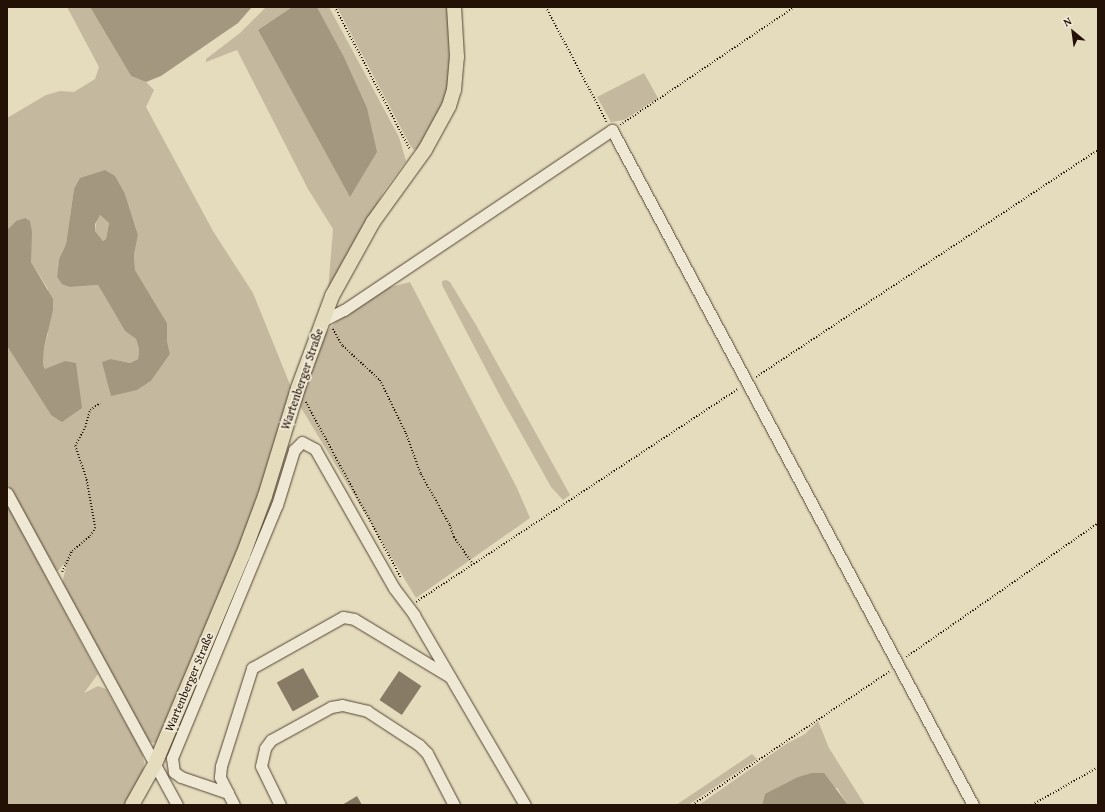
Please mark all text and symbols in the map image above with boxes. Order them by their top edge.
north arrow [1053,12,1093,52]
text: N [1060,13,1074,30]
street label: Wartenberger Straße [278,326,326,432]
street label: Wartenberger Straße [162,630,216,734]

